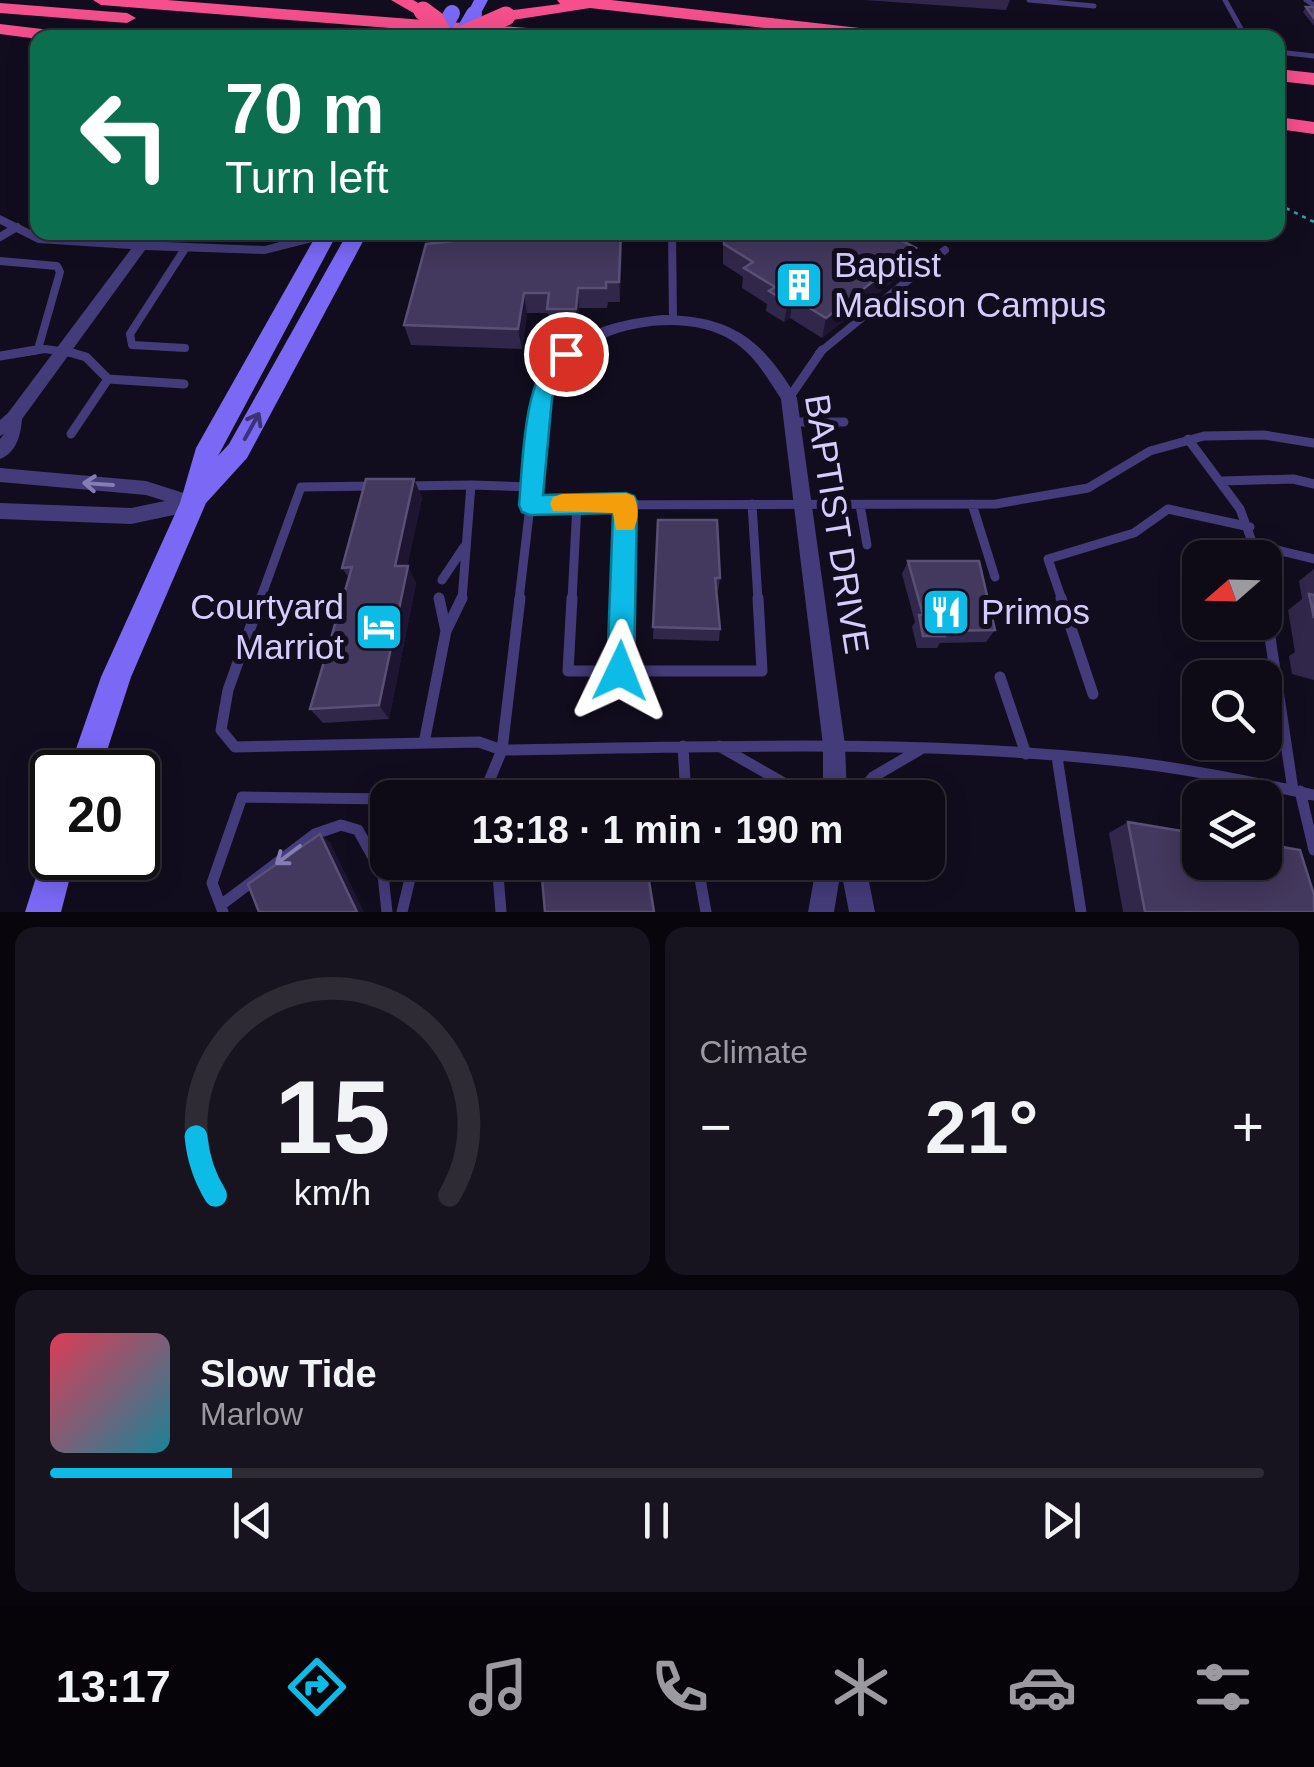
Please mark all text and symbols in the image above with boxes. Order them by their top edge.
icon: left [60,70,190,200]
text: 70 m [225,70,385,148]
text: Turn left [225,152,388,203]
place label: Baptist Madison Campus [834,245,1106,324]
building icon: Baptist Madison Campus [773,259,825,311]
pin [524,312,609,397]
icon: arrive [539,327,594,382]
street label: BAPTIST DRIVE [798,392,877,656]
one-way arrow [242,412,262,441]
one-way arrow [82,474,114,493]
north arrow [1182,540,1282,640]
map controls [1182,540,1282,880]
restaurant icon: Primos [920,586,972,638]
place label: Courtyard Marriot [190,587,344,666]
place label: Primos [981,592,1090,631]
hotel icon: Courtyard Marriot [353,601,405,653]
position arrow [568,619,672,723]
button: search [1182,660,1282,760]
speed limit sign: 20 [30,750,160,880]
button: layers [1182,780,1282,880]
text: 13:18 · 1 min · 190 m [472,809,843,851]
one-way arrow [275,844,302,865]
text: Climate [700,1034,808,1070]
text: 15 [274,1059,390,1175]
text: 21° [925,1085,1038,1169]
text: − [700,1096,732,1158]
text: + [1232,1096,1264,1158]
text: km/h [294,1173,371,1213]
text: Slow Tide [200,1353,377,1395]
text: Marlow [200,1396,303,1432]
icon: previous [225,1493,280,1548]
icon: pause [629,1493,684,1548]
icon: next [1034,1493,1089,1548]
icon: directions [282,1652,352,1722]
icon: music [463,1652,533,1722]
icon: phone [645,1652,715,1722]
icon: climate [826,1652,896,1722]
icon: car [1007,1652,1077,1722]
icon: filters [1188,1652,1258,1722]
text: 13:17 [56,1661,171,1712]

